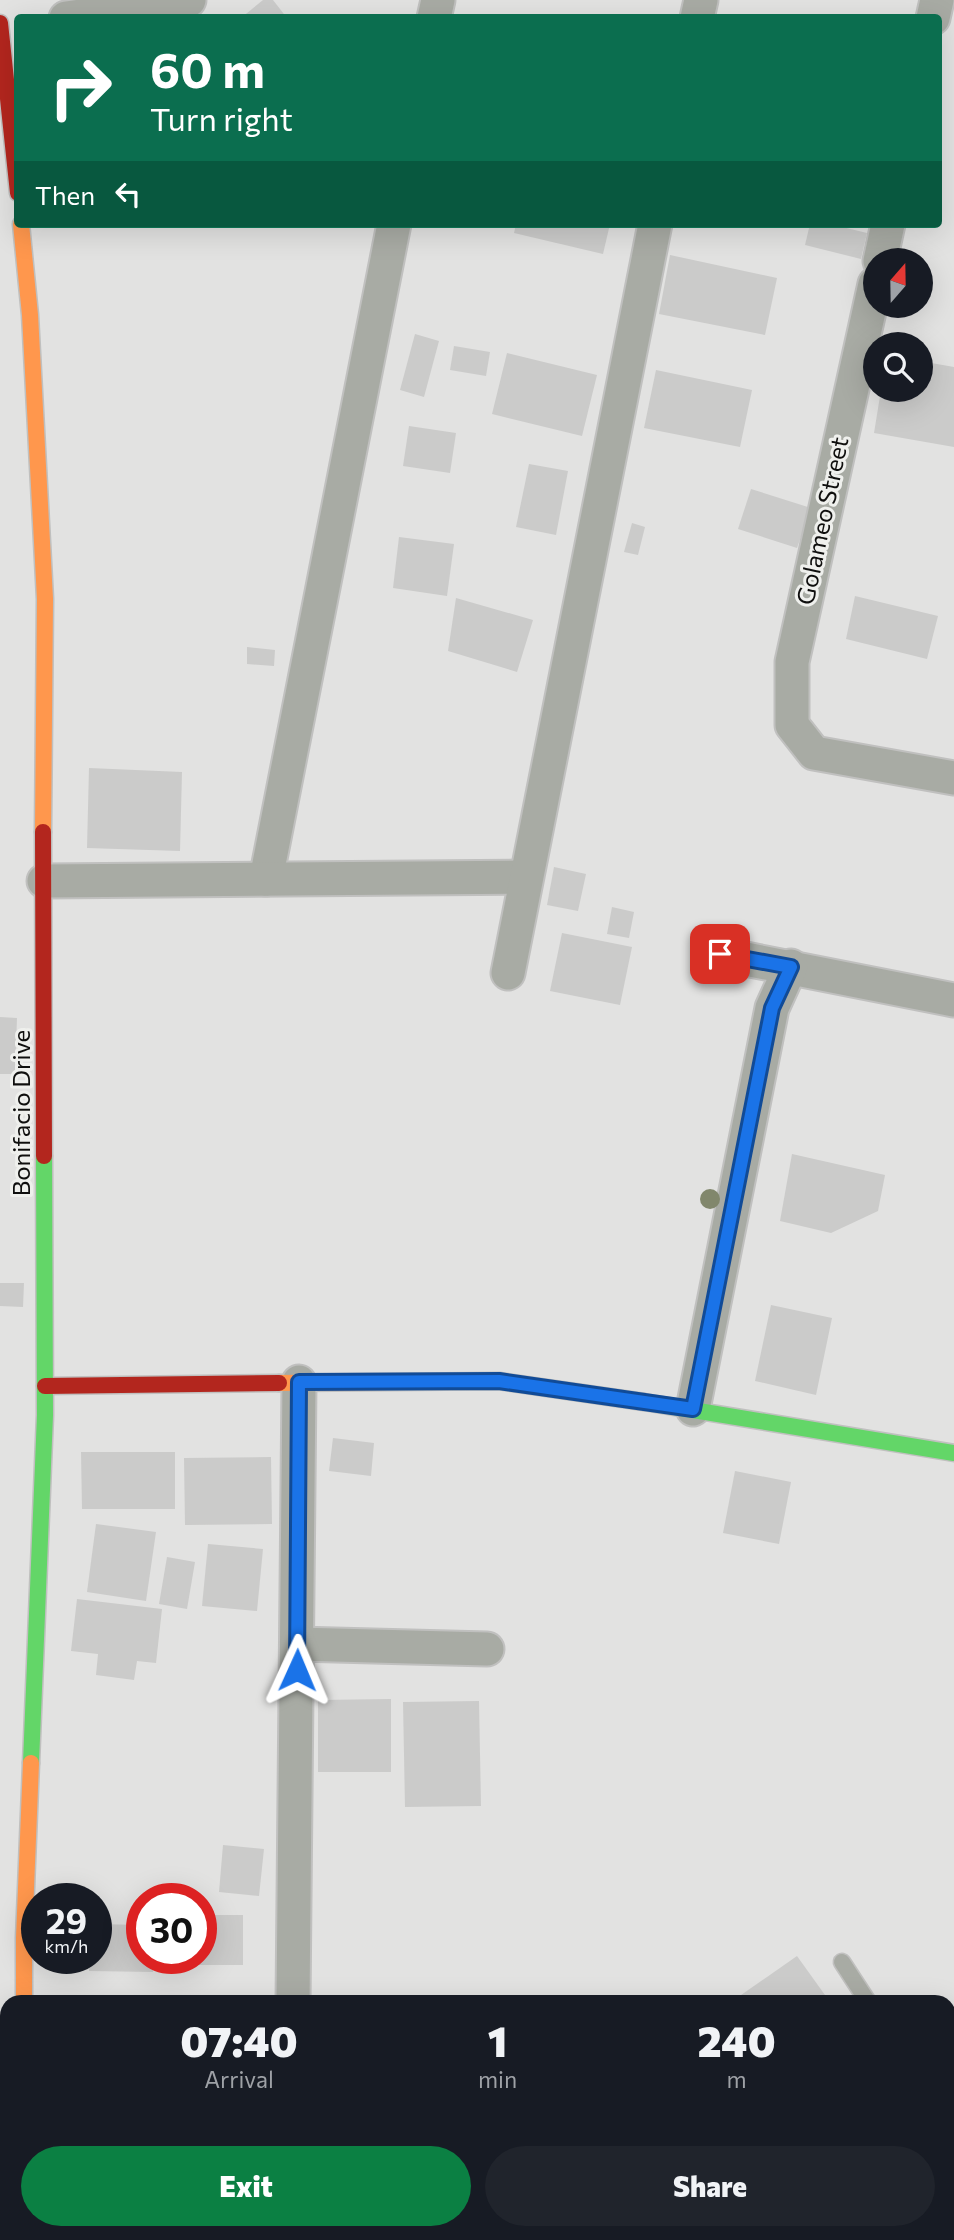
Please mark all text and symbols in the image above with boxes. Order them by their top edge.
text: 60 m [150,38,265,98]
icon: right [35,42,126,133]
text: Turn right [150,98,293,138]
icon: left [109,175,147,213]
text: Then [35,179,95,210]
north arrow [863,248,933,318]
map controls [863,248,933,402]
button: search [863,332,933,402]
street label: Golameo Street [790,434,854,607]
pin [690,924,750,984]
icon: arrive [701,935,739,973]
street label: Bonifacio Drive [6,1030,35,1196]
position arrow [260,1633,334,1707]
speed limit sign: 30 [126,1883,217,1974]
text: 29 [46,1898,87,1941]
text: km/h [45,1935,88,1957]
text: 07:40 [180,2014,298,2066]
text: 1 [488,2014,507,2066]
text: 240 [698,2014,776,2066]
text: Arrival [204,2065,274,2093]
text: min [478,2065,517,2093]
text: m [727,2065,747,2093]
button: Exit [21,2146,471,2226]
button: Share [485,2146,935,2226]

